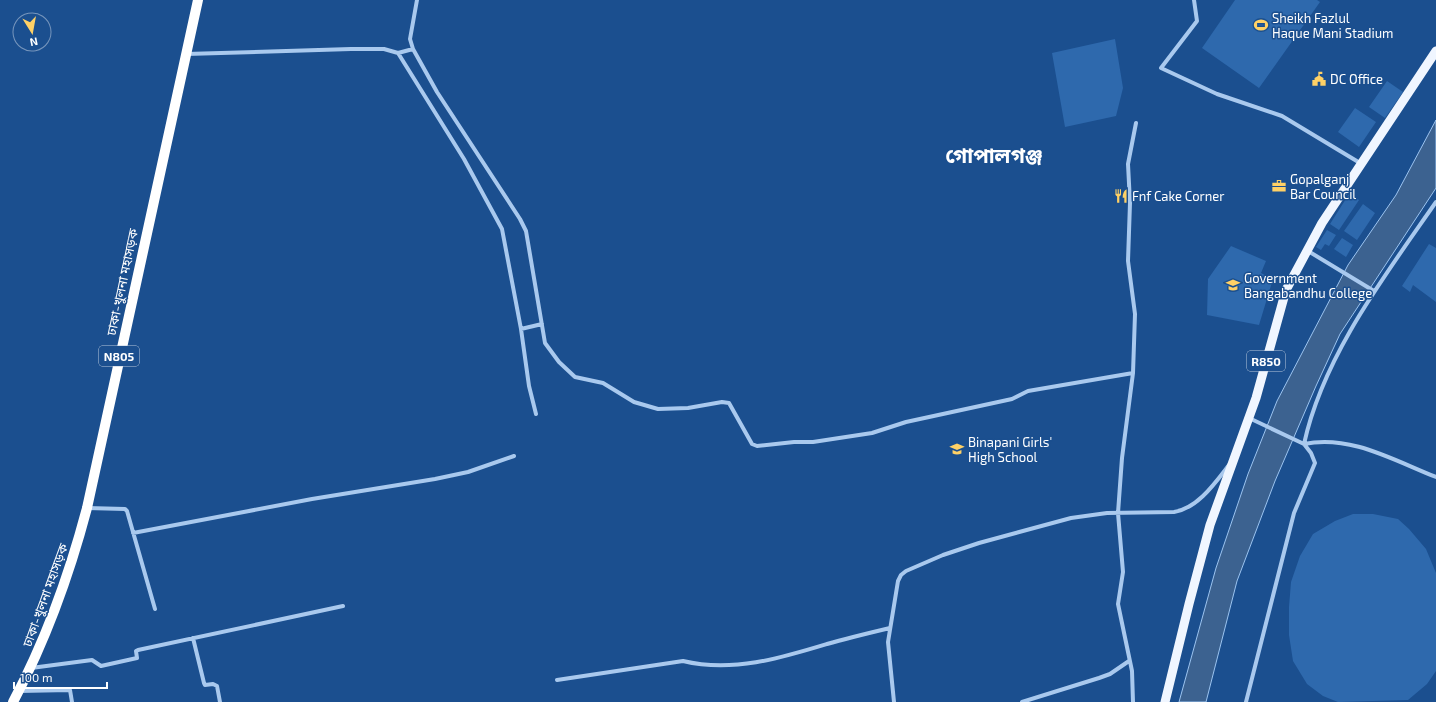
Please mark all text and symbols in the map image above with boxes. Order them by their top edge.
place label: Sheikh Fazlul Haque Mani Stadium [1272,10,1394,41]
north arrow [12,12,52,52]
sports icon: Sheikh Fazlul Haque Mani Stadium [1253,17,1269,33]
text: N [29,35,39,49]
public building icon: DC Office [1311,71,1327,87]
place label: DC Office [1330,71,1383,87]
district label: গোপালগঞ্জ [945,142,1043,167]
place label: Gopalganj Bar Council [1290,171,1356,202]
office icon: Gopalganj Bar Council [1271,178,1287,194]
restaurant icon: Fnf Cake Corner [1113,188,1129,204]
place label: Fnf Cake Corner [1132,188,1225,204]
street label: ঢাকা-খুলনা মহাসড়ক [103,227,142,338]
place label: Government Bangabandhu College [1244,270,1372,301]
school or university icon: Government Bangabandhu College [1225,277,1241,293]
road number: N805 [99,346,139,366]
road number: R850 [1247,351,1285,371]
place label: Binapani Girls' High School [968,434,1052,465]
school or university icon: Binapani Girls' High School [949,441,965,457]
street label: ঢাকা-খুলনা মহাসড়ক [19,541,72,650]
scale bar [14,664,107,690]
text: 100 m [20,670,52,684]

